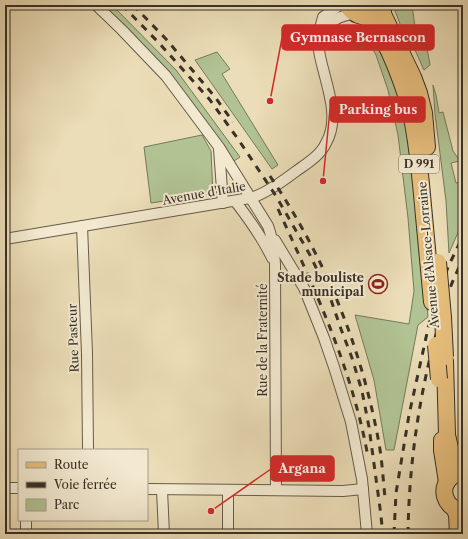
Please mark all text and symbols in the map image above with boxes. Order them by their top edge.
callout: Gymnase Bernascon [282,25,434,50]
text: Gymnase Bernascon [290,29,426,45]
callout: Parking bus [330,97,425,122]
text: Parking bus [339,101,417,117]
road number: D 991 [399,155,439,173]
street label: Avenue d'Italie [160,178,247,208]
street label: Avenue d'Alsace-Lorraine [414,181,442,330]
place label: Stade bouliste municipal [277,270,364,299]
sports icon: Stade bouliste municipal [367,273,389,295]
street label: Rue de la Fraternité [255,283,270,397]
street label: Rue Pasteur [64,303,82,373]
legend [18,449,148,521]
callout: Argana [271,456,334,481]
text: Route [54,457,89,472]
text: Argana [277,460,326,476]
text: Voie ferrée [53,477,117,492]
text: Parc [54,497,79,512]

